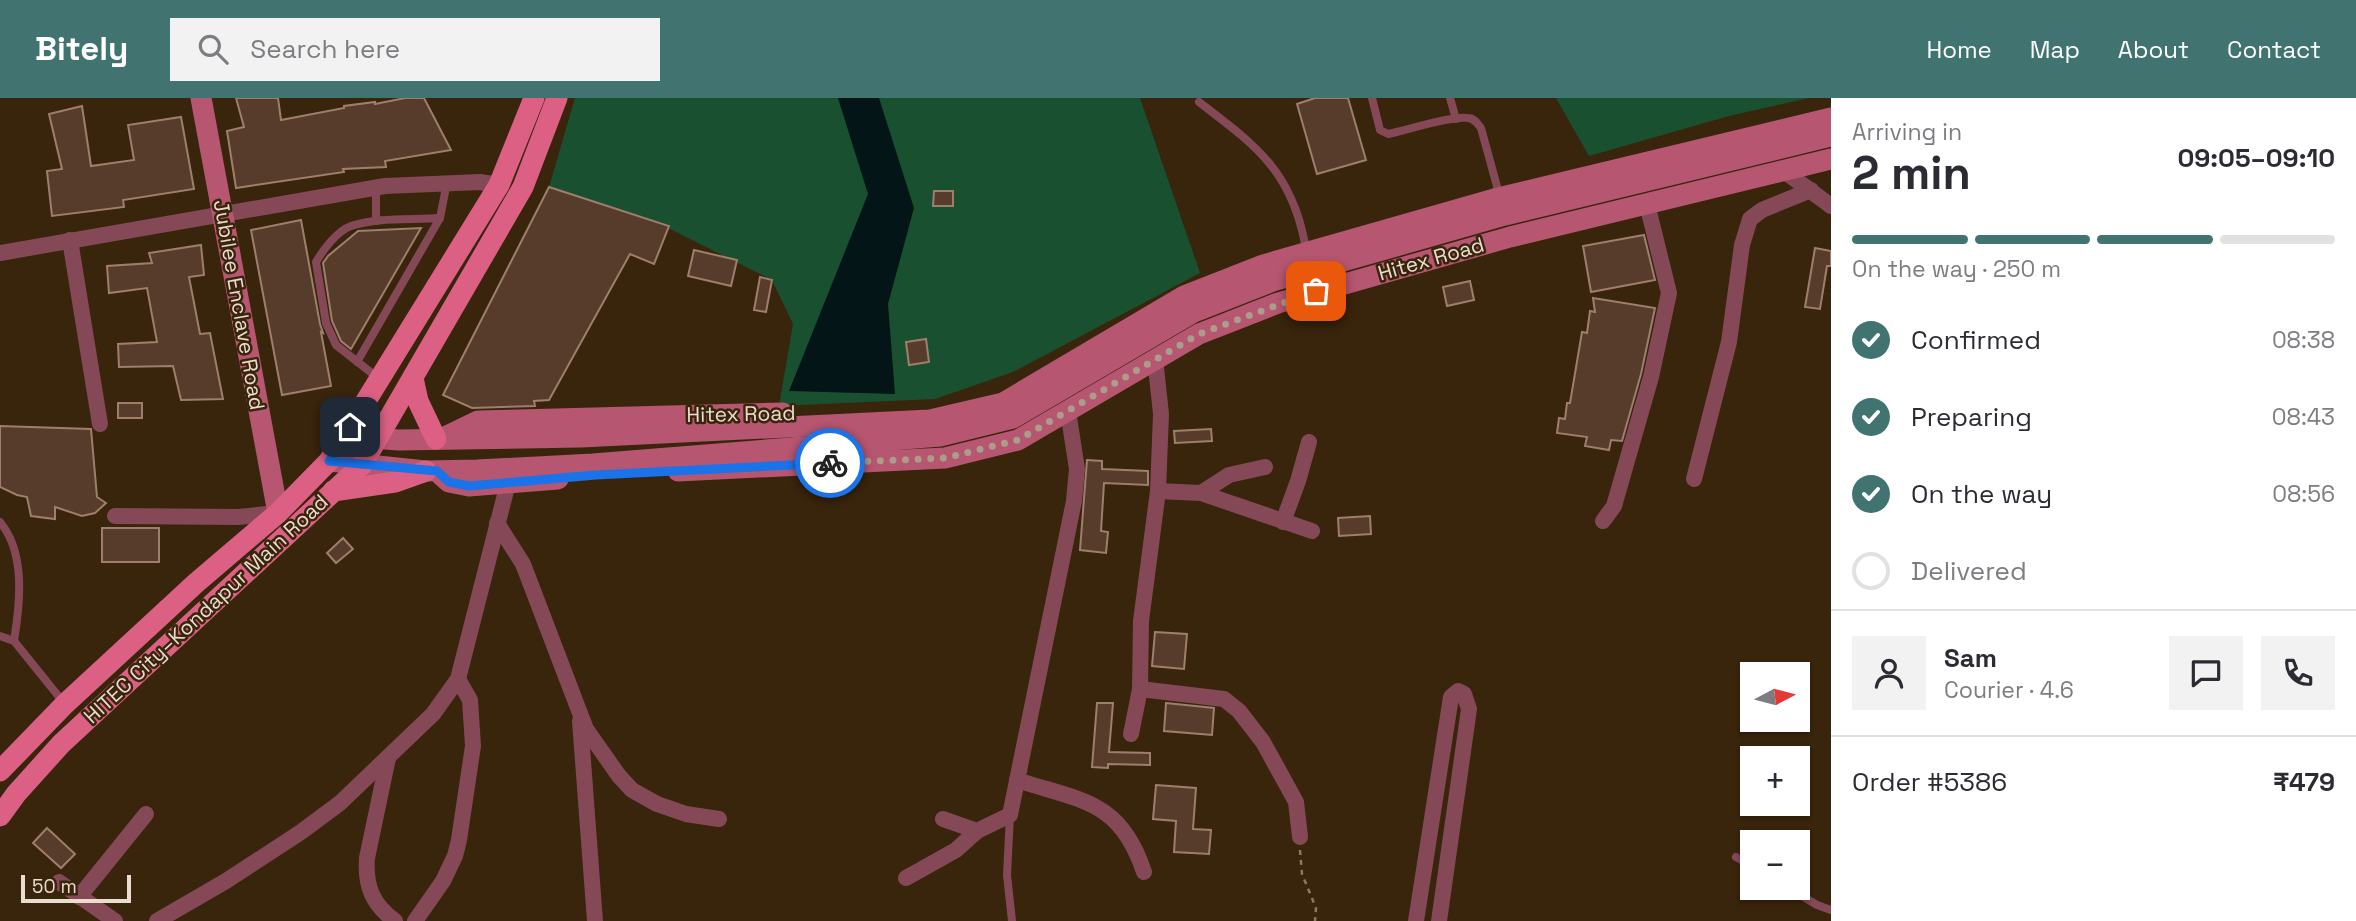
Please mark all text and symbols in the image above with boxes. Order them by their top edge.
search box [170,18,660,81]
text: Bitely [35,28,128,70]
icon: search [194,30,232,68]
text: Search here [250,32,400,66]
text: Home [1926,34,1992,65]
text: Map [2030,34,2080,65]
text: About [2118,34,2189,65]
text: Contact [2227,34,2321,65]
text: Arriving in [1852,117,1962,147]
text: 09:05–09:10 [2177,141,2335,175]
text: 2 min [1852,144,1971,202]
street label: Jubilee Enclave Road [208,198,271,412]
street label: Hitex Road [1375,230,1487,287]
text: On the way · 250 m [1852,254,2061,284]
pin [1286,261,1346,321]
icon: bag [1297,272,1335,310]
icon: check [1852,321,1890,359]
text: Confirmed [1911,323,2041,357]
text: 08:38 [2272,325,2335,355]
pin [320,397,380,457]
icon: check [1852,398,1890,436]
street label: Hitex Road [686,399,796,428]
text: Preparing [1911,400,2032,434]
text: 08:43 [2272,402,2335,432]
icon: home [331,408,369,446]
courier [795,428,865,498]
icon: bike [811,444,849,482]
icon: check [1852,475,1890,513]
text: On the way [1911,477,2052,511]
text: 08:56 [2272,479,2335,509]
street label: HITEC City–Kondapur Main Road [78,488,334,729]
text: Delivered [1911,554,2027,588]
button: person [1852,636,1926,710]
button: chat [2169,636,2243,710]
button: phone [2261,636,2335,710]
text: Sam [1944,641,1997,675]
north arrow [1740,662,1810,732]
map controls [1740,662,1810,900]
text: Courier · 4.6 [1944,675,2074,705]
button: + [1740,746,1810,816]
text: Order #5386 [1852,765,2007,799]
text: ₹479 [2273,765,2335,799]
button: − [1740,830,1810,900]
scale bar [21,872,131,904]
text: 50 m [32,874,77,899]

